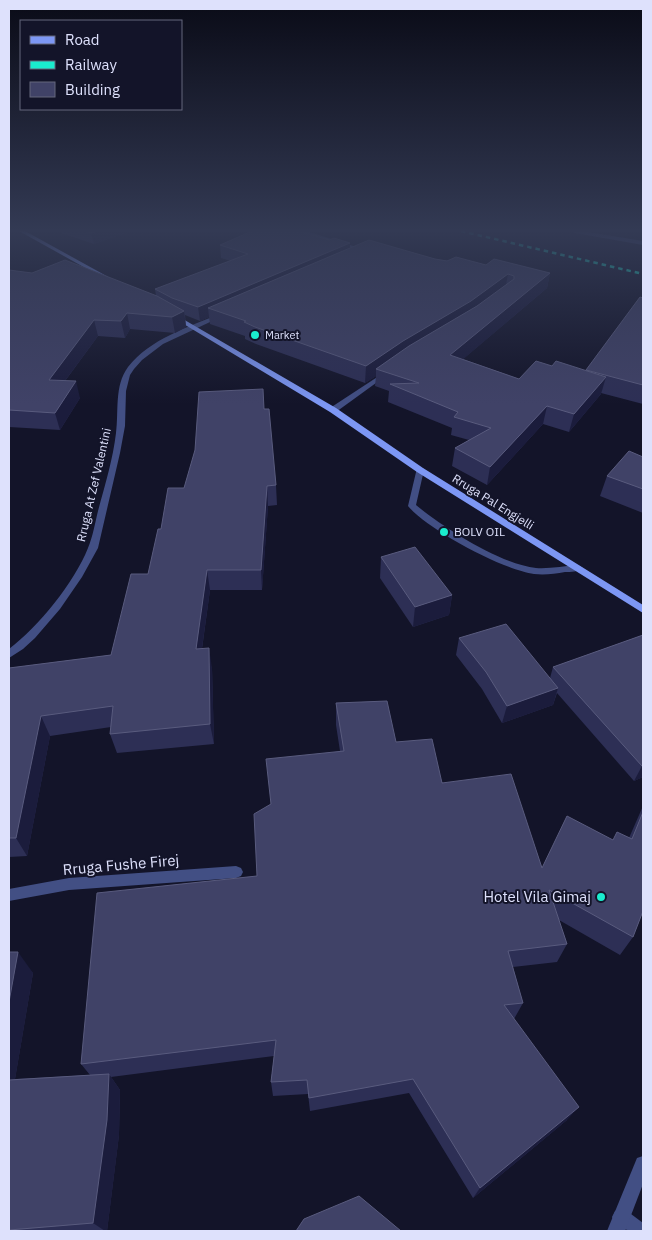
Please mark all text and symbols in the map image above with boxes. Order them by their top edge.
legend [20,20,182,110]
text: Road [65,30,100,49]
text: Railway [65,55,118,74]
text: Building [65,80,120,99]
place label: Market [265,328,299,342]
marker: Market [249,329,261,341]
street label: Rruga At Zef Valentini [73,426,114,543]
street label: Rruga Pal Engjelli [450,470,537,533]
place label: BOLV OIL [454,524,505,539]
marker: BOLV OIL [438,526,450,538]
street label: Rruga Fushe Firej [62,850,180,879]
place label: Hotel Vila Gimaj [483,887,591,906]
marker: Hotel Vila Gimaj [595,891,607,903]

